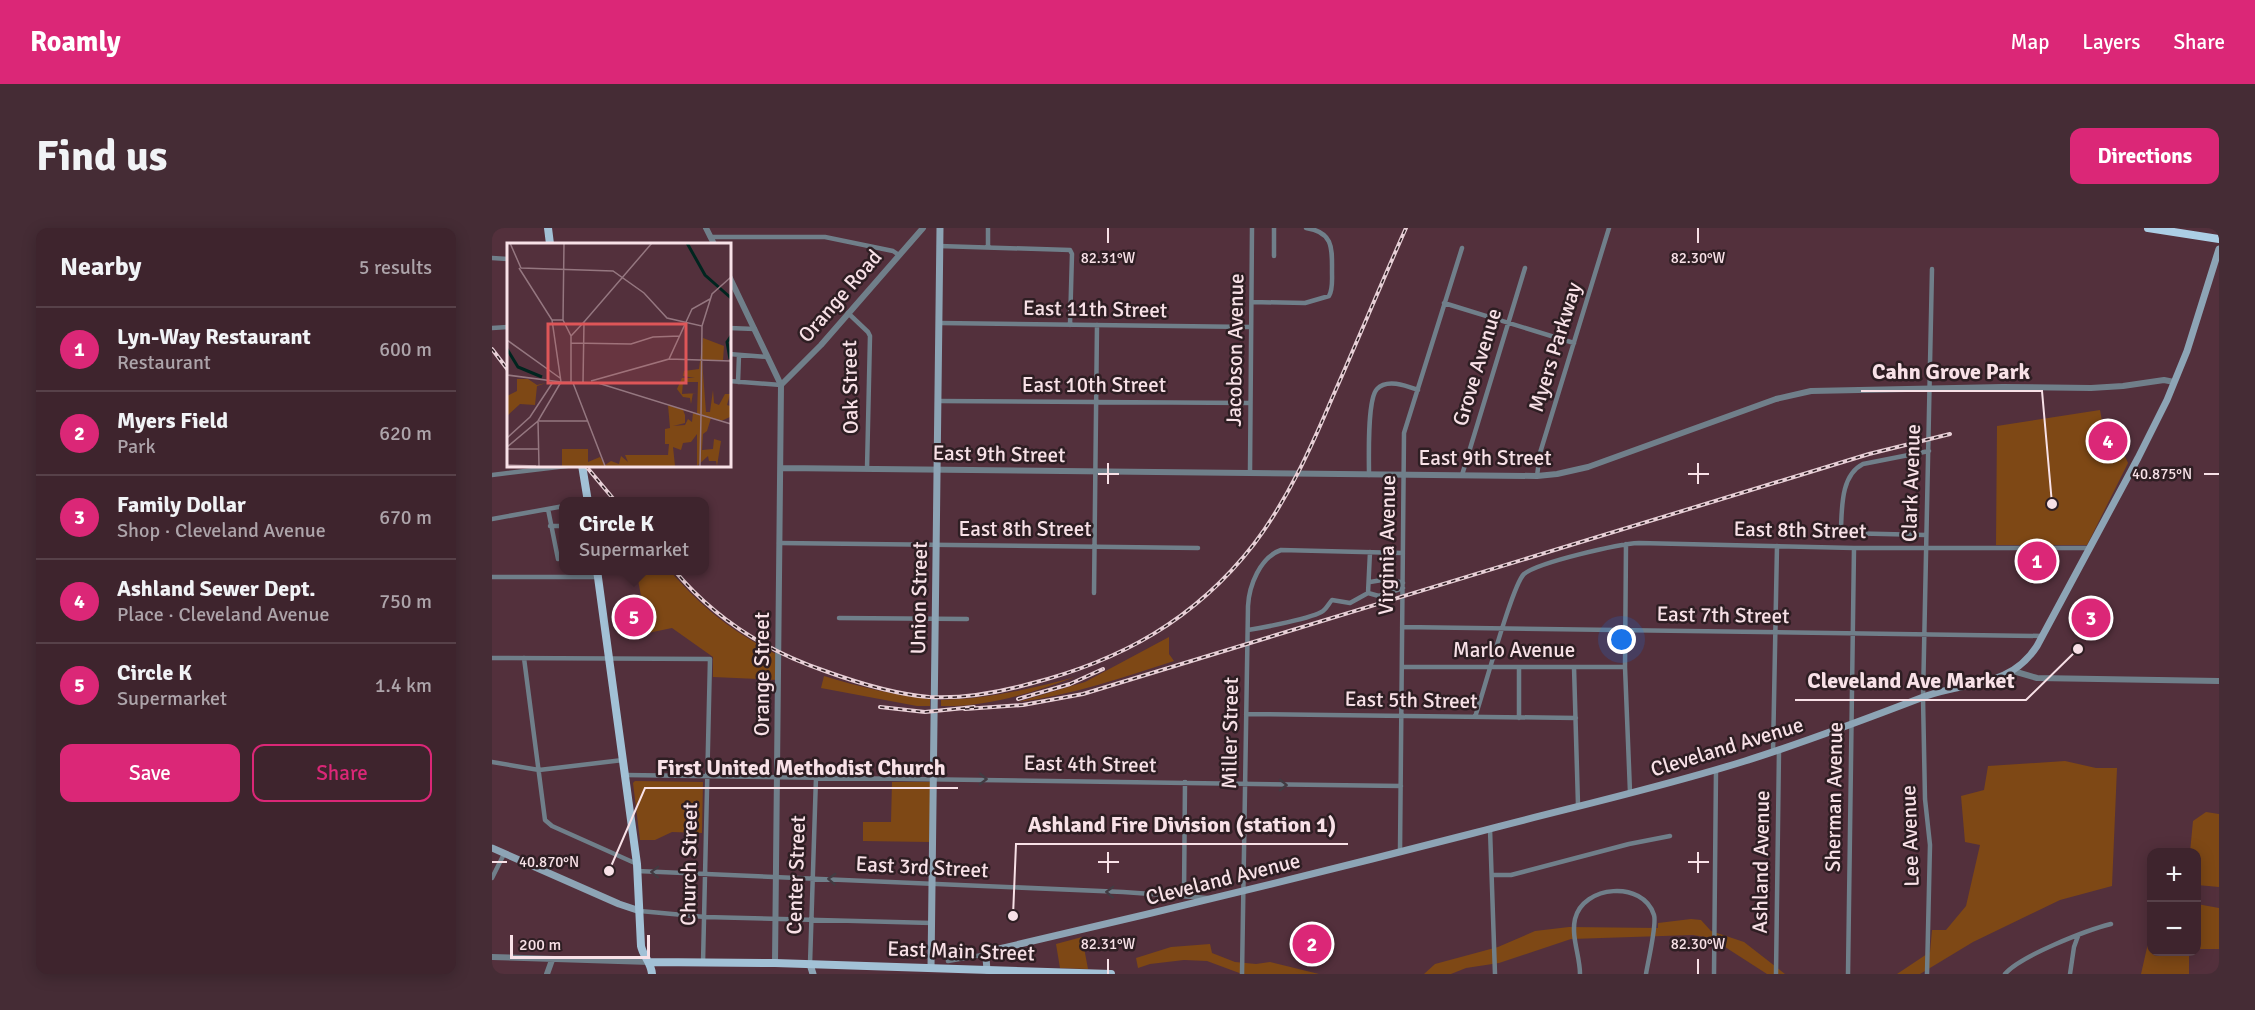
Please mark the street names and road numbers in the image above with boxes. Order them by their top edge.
street label: Orange Road [793,244,887,348]
street label: Jacobson Avenue [1221,273,1249,427]
street label: Myers Parkway [1523,279,1587,415]
street label: East 11th Street [1023,295,1167,323]
street label: Grove Avenue [1447,305,1507,429]
street label: Oak Street [836,340,864,434]
street label: East 10th Street [1022,372,1166,398]
street label: Clark Avenue [1896,424,1926,542]
street label: East 9th Street [932,440,1066,468]
street label: East 9th Street [1419,445,1552,471]
street label: Virginia Avenue [1373,475,1401,615]
street label: East 8th Street [959,516,1092,542]
street label: East 8th Street [1733,516,1867,544]
street label: Union Street [905,541,933,655]
street label: East 7th Street [1656,601,1790,629]
street label: Orange Street [749,612,775,736]
street label: Marlo Avenue [1453,637,1575,663]
street label: Miller Street [1216,677,1244,789]
street label: East 5th Street [1344,686,1478,714]
street label: Cleveland Avenue [1647,711,1807,783]
street label: Sherman Avenue [1820,722,1848,872]
street label: East 4th Street [1023,750,1157,778]
street label: Lee Avenue [1895,785,1925,887]
street label: Ashland Avenue [1747,790,1775,934]
street label: Church Street [675,802,703,926]
street label: Center Street [781,815,811,935]
street label: Cleveland Avenue [1143,847,1303,911]
street label: East 3rd Street [855,851,989,883]
street label: East Main Street [887,935,1035,967]

